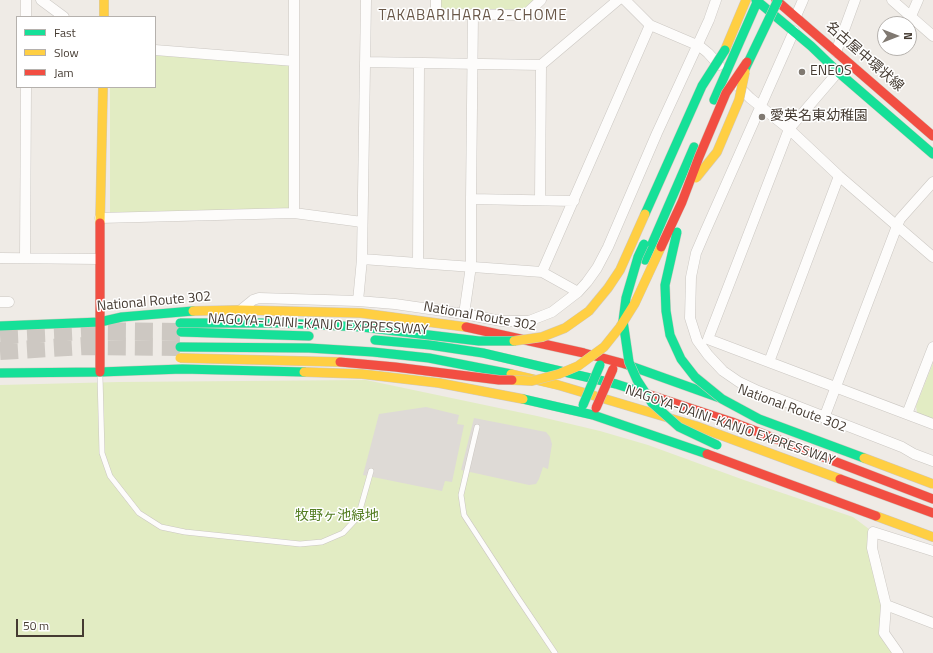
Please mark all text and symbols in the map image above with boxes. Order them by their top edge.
district label: TAKABARIHARA 2-CHOME [378,7,568,25]
legend [16,16,156,88]
north arrow [877,16,917,56]
street label: 名古屋中環状線 [822,19,906,95]
text: Fast [54,23,76,42]
text: N [900,32,916,40]
text: Slow [54,43,79,62]
text: Jam [54,63,74,82]
place label: ENEOS [810,64,852,80]
marker: ENEOS [797,67,807,77]
place label: 愛英名東幼稚園 [770,109,868,125]
marker: 愛英名東幼稚園 [757,112,767,122]
street label: National Route 302 [96,289,212,315]
street label: National Route 302 [422,299,538,335]
street label: NAGOYA-DAINI-KANJO EXPRESSWAY [207,311,429,339]
street label: NAGOYA-DAINI-KANJO EXPRESSWAY [623,382,837,470]
street label: National Route 302 [735,382,849,436]
park label: 牧野ヶ池緑地 [295,509,379,525]
scale bar [18,611,86,637]
text: 50 m [23,616,49,635]

